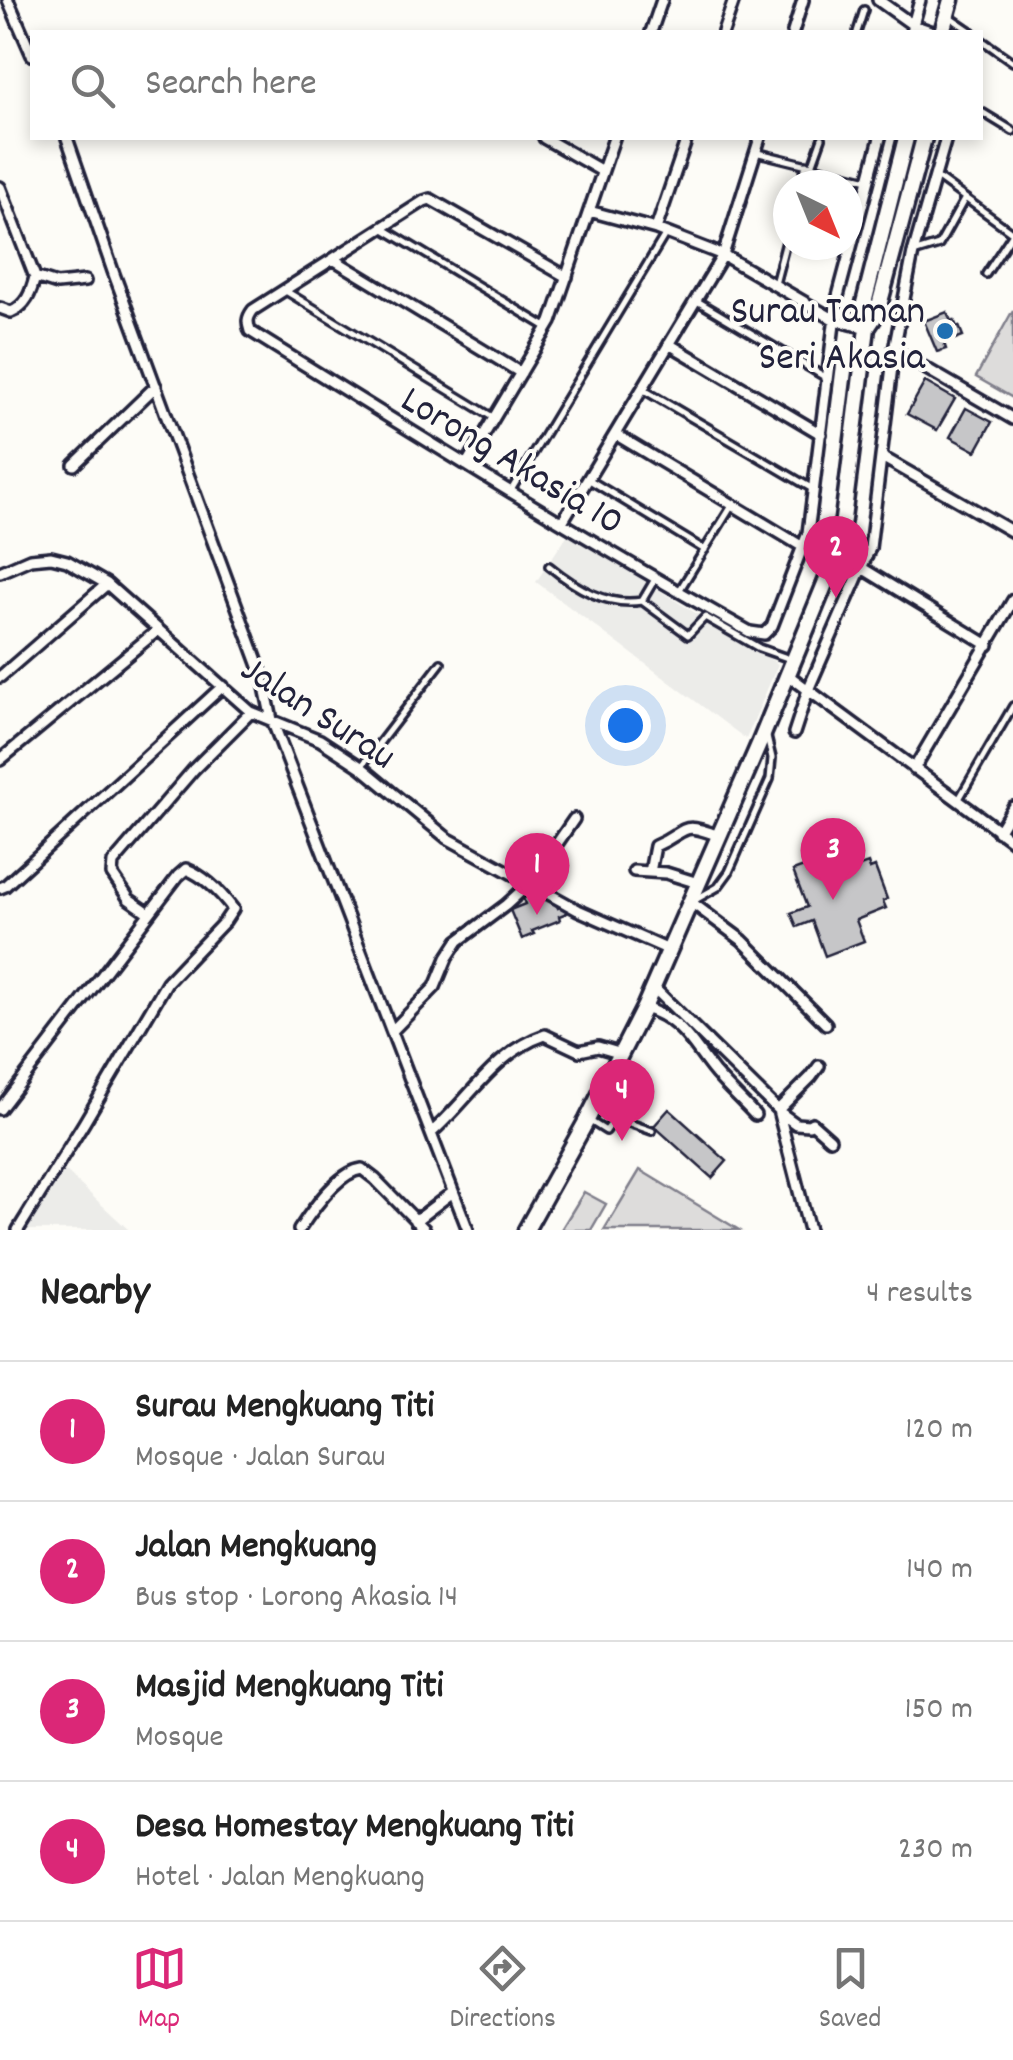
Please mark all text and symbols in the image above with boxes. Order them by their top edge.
search box [30,30,983,140]
icon: search [65,58,120,113]
text: Search here [145,58,317,113]
north arrow [773,170,863,260]
place label: Surau Taman Seri Akasia [731,286,926,389]
marker: Surau Taman Seri Akasia [934,320,956,342]
street label: Lorong Akasia 10 [388,374,633,553]
pin: 2 [804,516,868,598]
street label: Jalan Surau [228,644,405,787]
your location [600,700,651,751]
pin: 3 [800,818,866,900]
pin: 1 [504,832,570,915]
pin: 4 [590,1058,654,1141]
text: Nearby [40,1265,150,1325]
text: 4 results [866,1272,973,1318]
text: Surau Mengkuang Titi [135,1381,434,1436]
text: 1 [69,1408,76,1454]
text: 120 m [905,1408,973,1454]
text: Mosque · Jalan Surau [135,1436,386,1482]
text: Jalan Mengkuang [135,1521,377,1576]
text: 2 [66,1548,79,1594]
text: 140 m [906,1548,973,1594]
text: Bus stop · Lorong Akasia 14 [135,1576,458,1622]
text: Masjid Mengkuang Titi [135,1661,444,1716]
text: 3 [65,1688,80,1734]
text: 150 m [904,1688,973,1734]
text: Mosque [135,1716,224,1762]
text: Desa Homestay Mengkuang Titi [135,1801,574,1856]
text: 4 [66,1828,79,1874]
text: 230 m [898,1828,973,1874]
text: Hotel · Jalan Mengkuang [135,1856,425,1902]
tab: Map [132,1941,187,2041]
tab: Directions [450,1941,556,2041]
tab: Saved [819,1941,881,2041]

